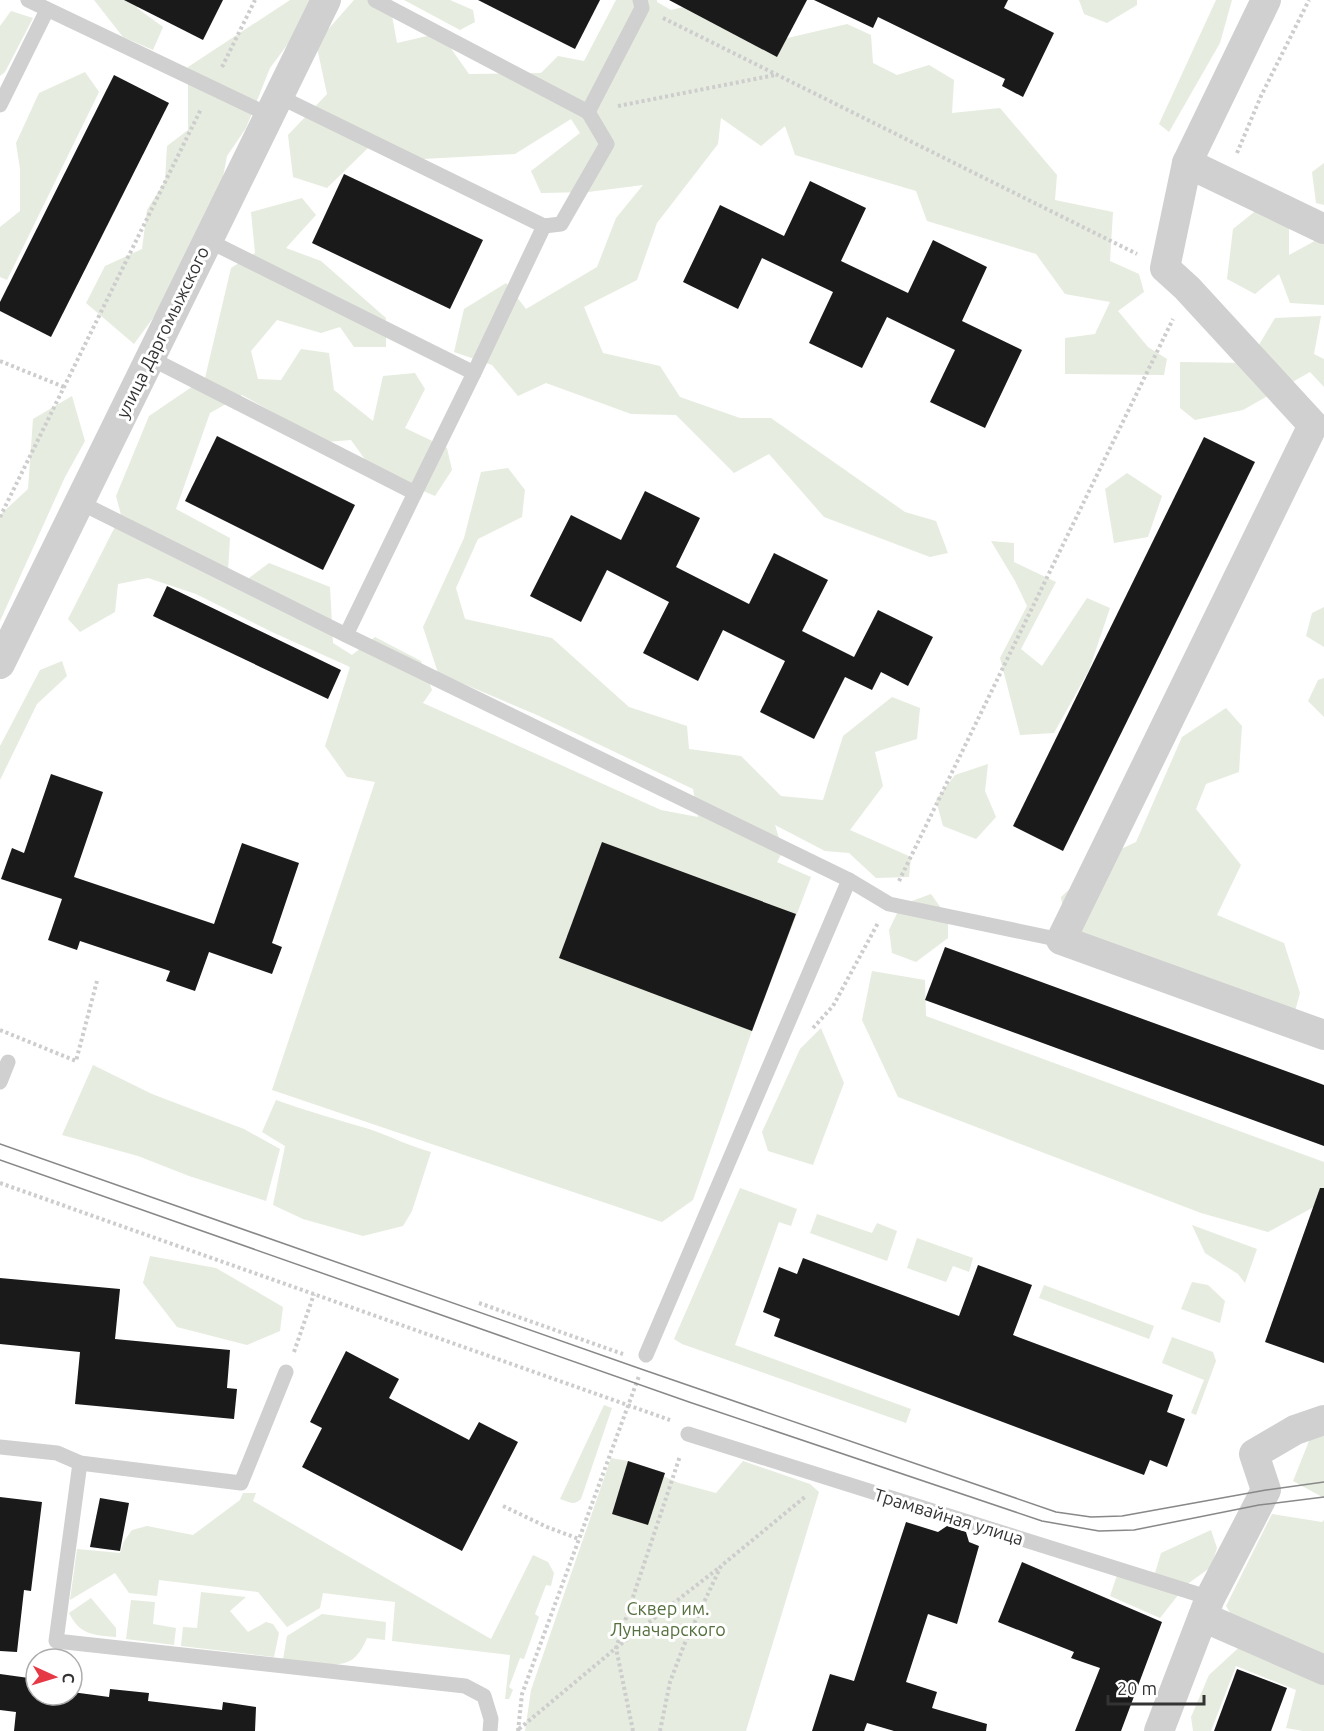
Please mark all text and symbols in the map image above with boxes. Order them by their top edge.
street label: улица Даргомыжского [112,243,212,421]
street label: Трамвайная улица [872,1484,1026,1548]
park label: Сквер им. Луначарского [610,1598,726,1639]
north arrow [24,1647,84,1707]
scale bar [1108,1668,1204,1706]
text: С [60,1672,78,1684]
text: 20 m [1117,1678,1157,1698]

